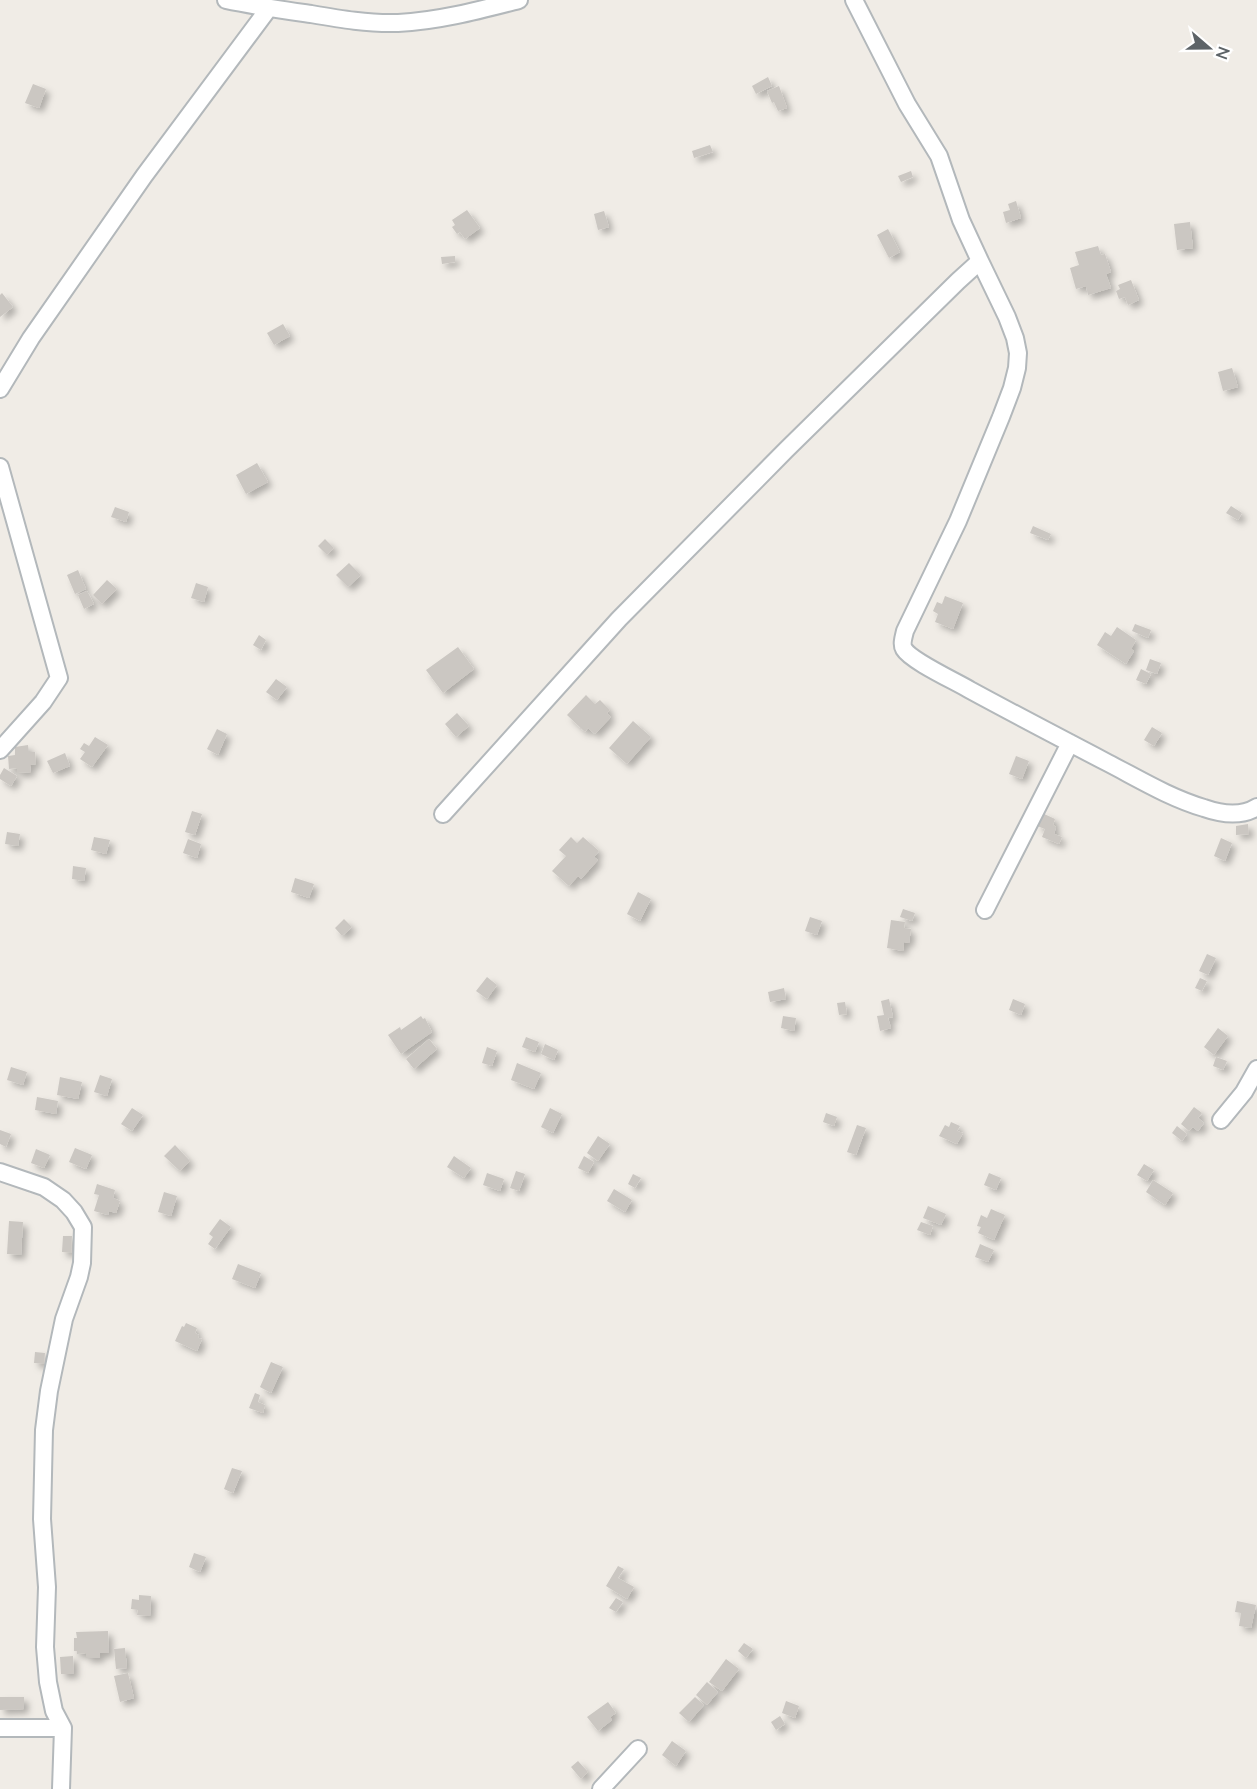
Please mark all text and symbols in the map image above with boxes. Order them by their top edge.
north arrow [1179,18,1239,78]
text: N [1213,44,1235,62]

